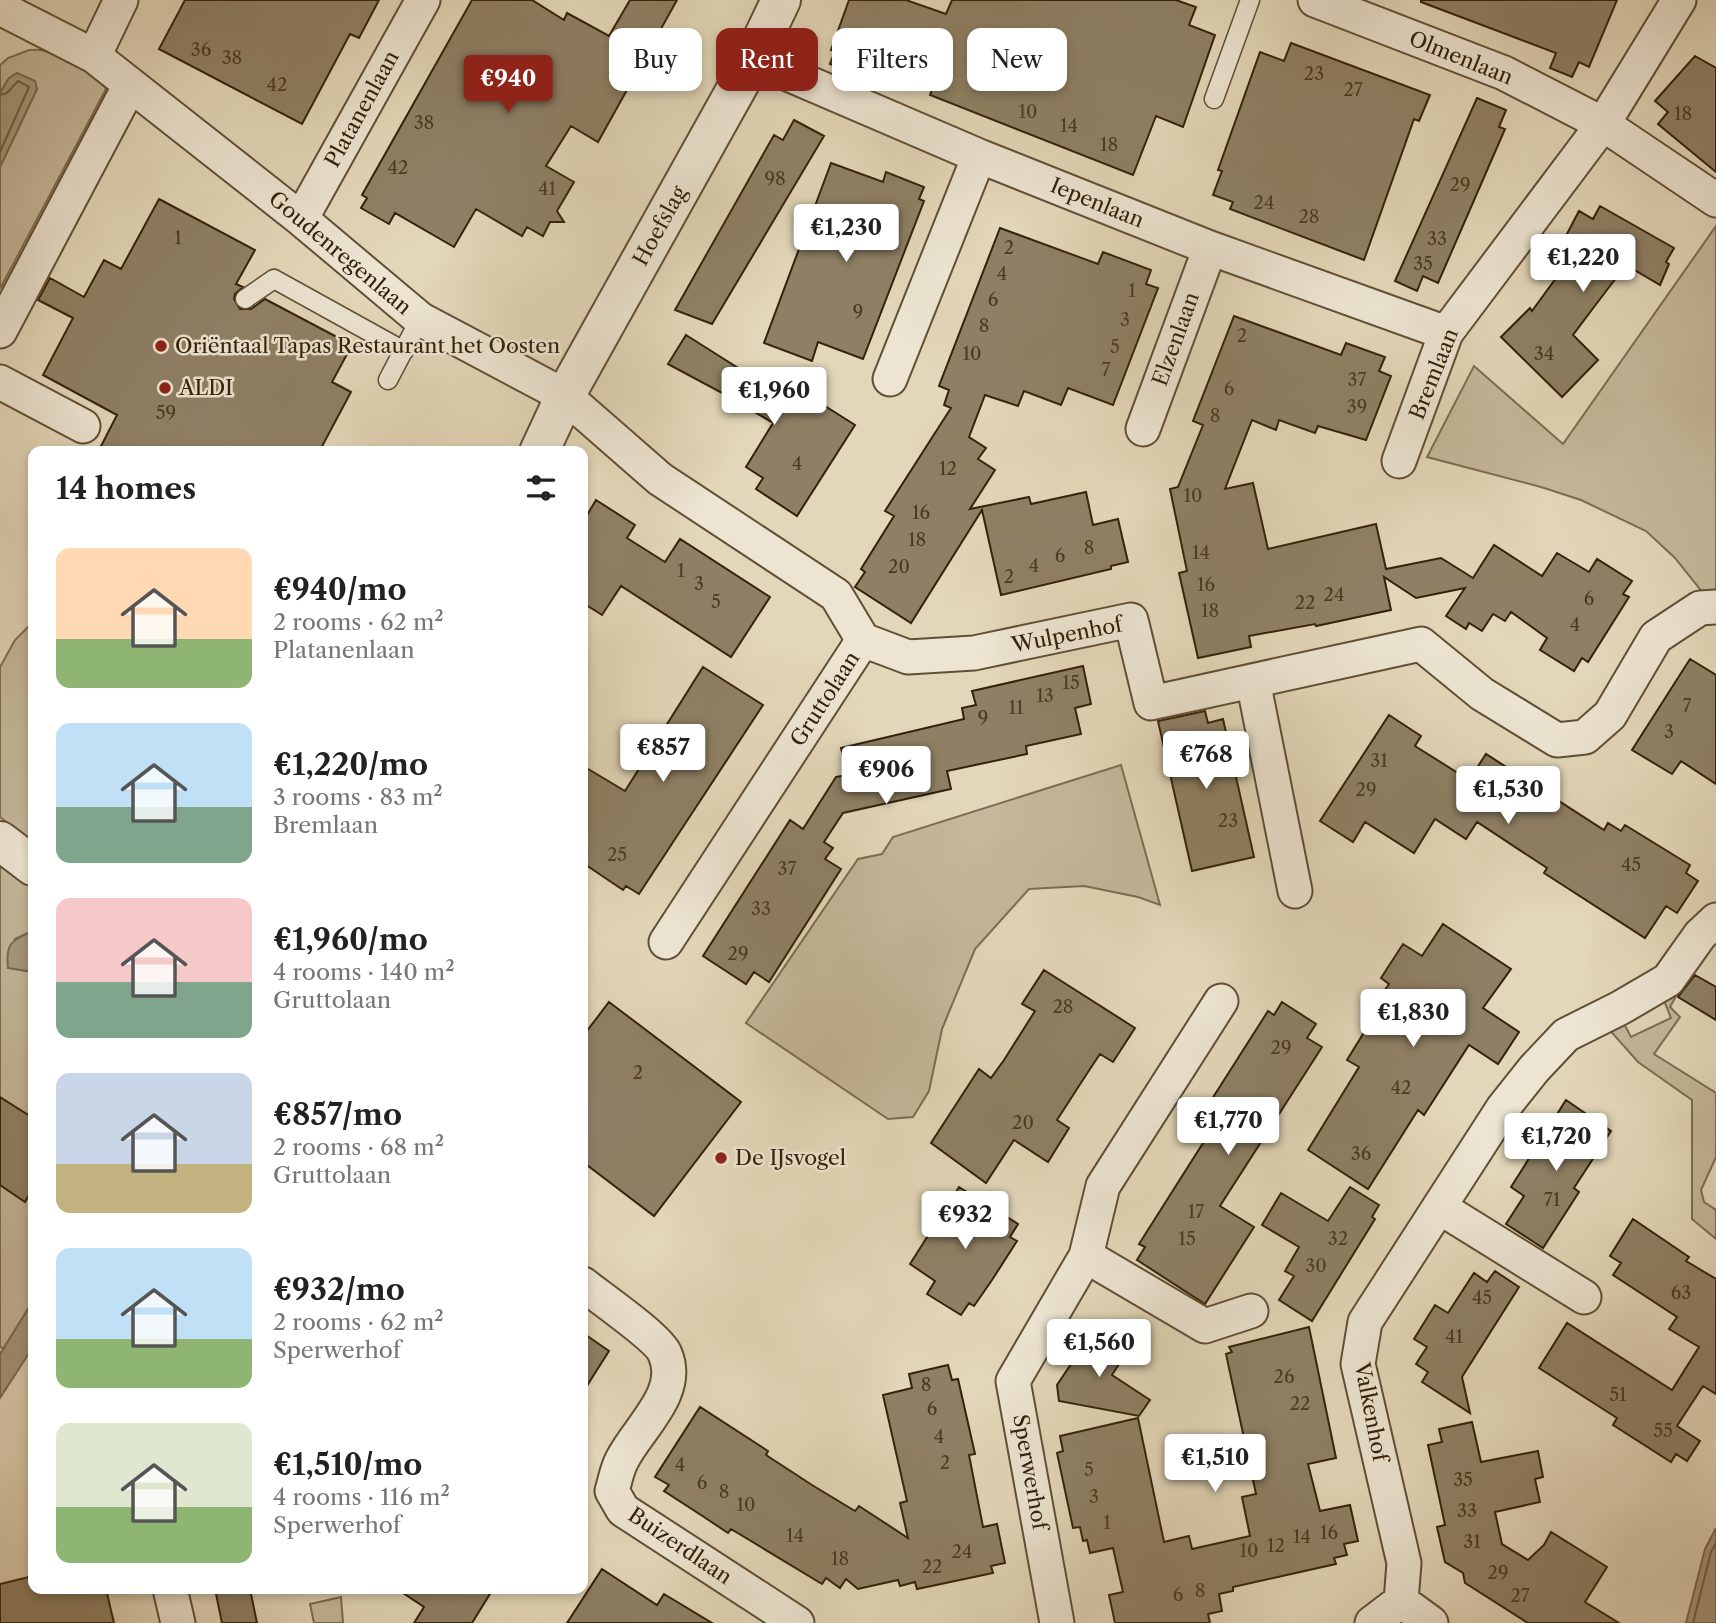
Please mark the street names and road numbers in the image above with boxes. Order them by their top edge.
street label: Olmenlaan [1406,25,1517,90]
street label: Platanenlaan [319,46,404,171]
street label: Iepenlaan [1047,172,1148,233]
street label: Hoefslag [627,181,692,270]
street label: Goudenregenlaan [264,186,417,319]
street label: Elzenlaan [1147,289,1204,389]
street label: Bremlaan [1404,325,1463,423]
street label: Wulpenhof [1008,611,1127,658]
street label: Gruttolaan [785,647,864,751]
street label: Valkenhof [1349,1359,1394,1466]
street label: Sperwerhof [1008,1412,1053,1534]
street label: Buizerdlaan [624,1502,737,1589]

